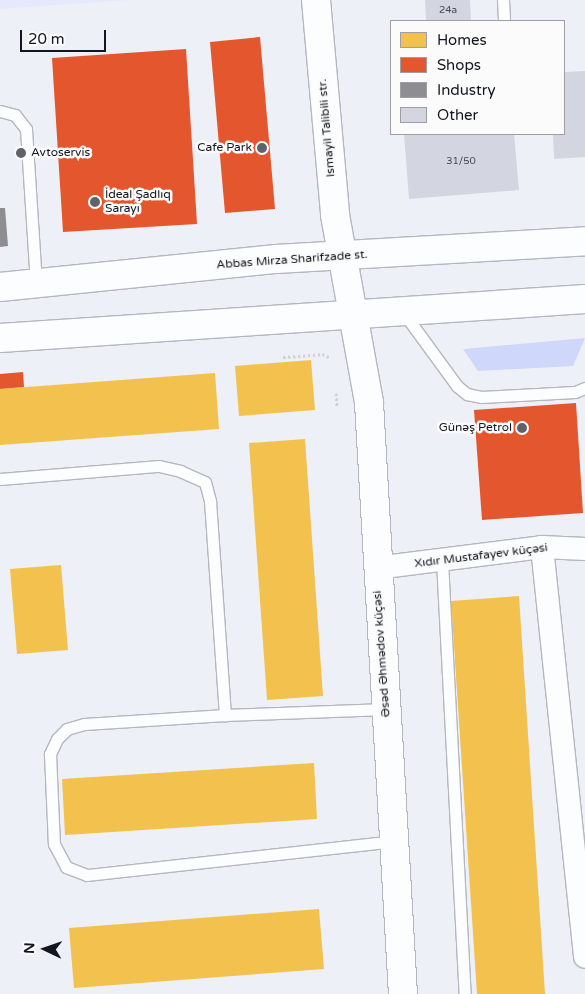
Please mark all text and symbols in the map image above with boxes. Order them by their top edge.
house number: 24a [439,5,457,17]
scale bar [22,20,109,52]
legend [390,20,565,135]
text: 20 m [28,30,65,48]
text: Homes [437,31,487,49]
text: Shops [437,56,481,74]
street label: Ismayil Talibili str. [316,78,338,178]
text: Industry [437,81,496,99]
text: Other [437,106,478,124]
place label: Cafe Park [197,141,252,155]
marker: Cafe Park [256,142,268,154]
place label: Avtoservis [31,146,90,160]
marker: Avtoservis [15,147,27,159]
house number: 31/50 [446,156,476,168]
place label: İdeal Şadlıq Sarayı [105,188,171,216]
marker: İdeal Şadlıq Sarayı [89,196,101,208]
street label: Abbas Mirza Sharifzade st. [216,248,368,272]
place label: Günəş Petrol [439,421,512,435]
marker: Günəş Petrol [516,422,528,434]
street label: Xıdır Mustafayev küçəsi [414,541,548,571]
street label: Əsəd Əhmədov küçəsi [370,590,394,718]
north arrow [20,924,70,974]
text: N [21,942,38,954]

